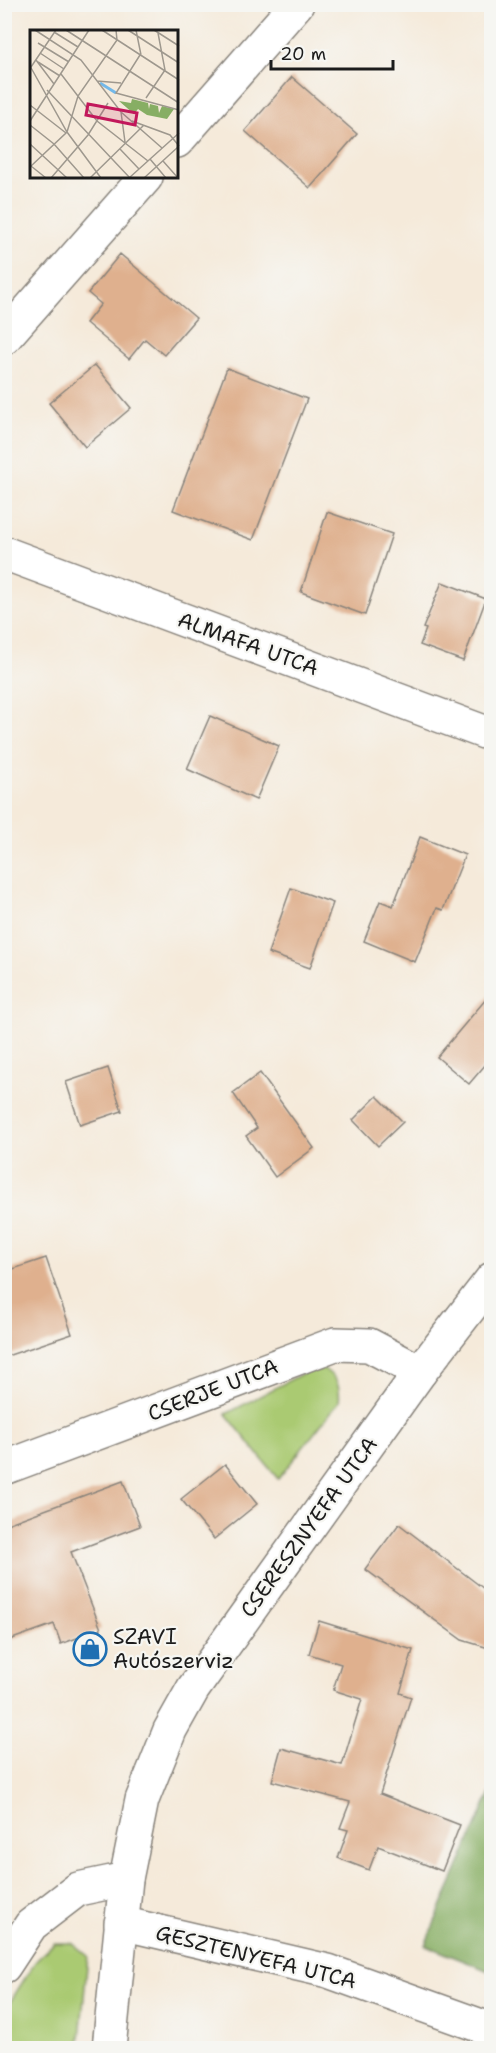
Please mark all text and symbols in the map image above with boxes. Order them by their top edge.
inset map [30,30,178,178]
scale bar [271,33,392,71]
text: 20 m [280,42,326,66]
street label: ALMAFA UTCA [174,606,322,682]
street label: CSERJE UTCA [144,1352,282,1428]
street label: CSERESZNYEFA UTCA [234,1431,384,1623]
place label: SZAVI Autószerviz [113,1623,234,1675]
shop icon: SZAVI Autószerviz [72,1631,108,1667]
street label: GESZTENYEFA UTCA [153,1919,359,1995]

